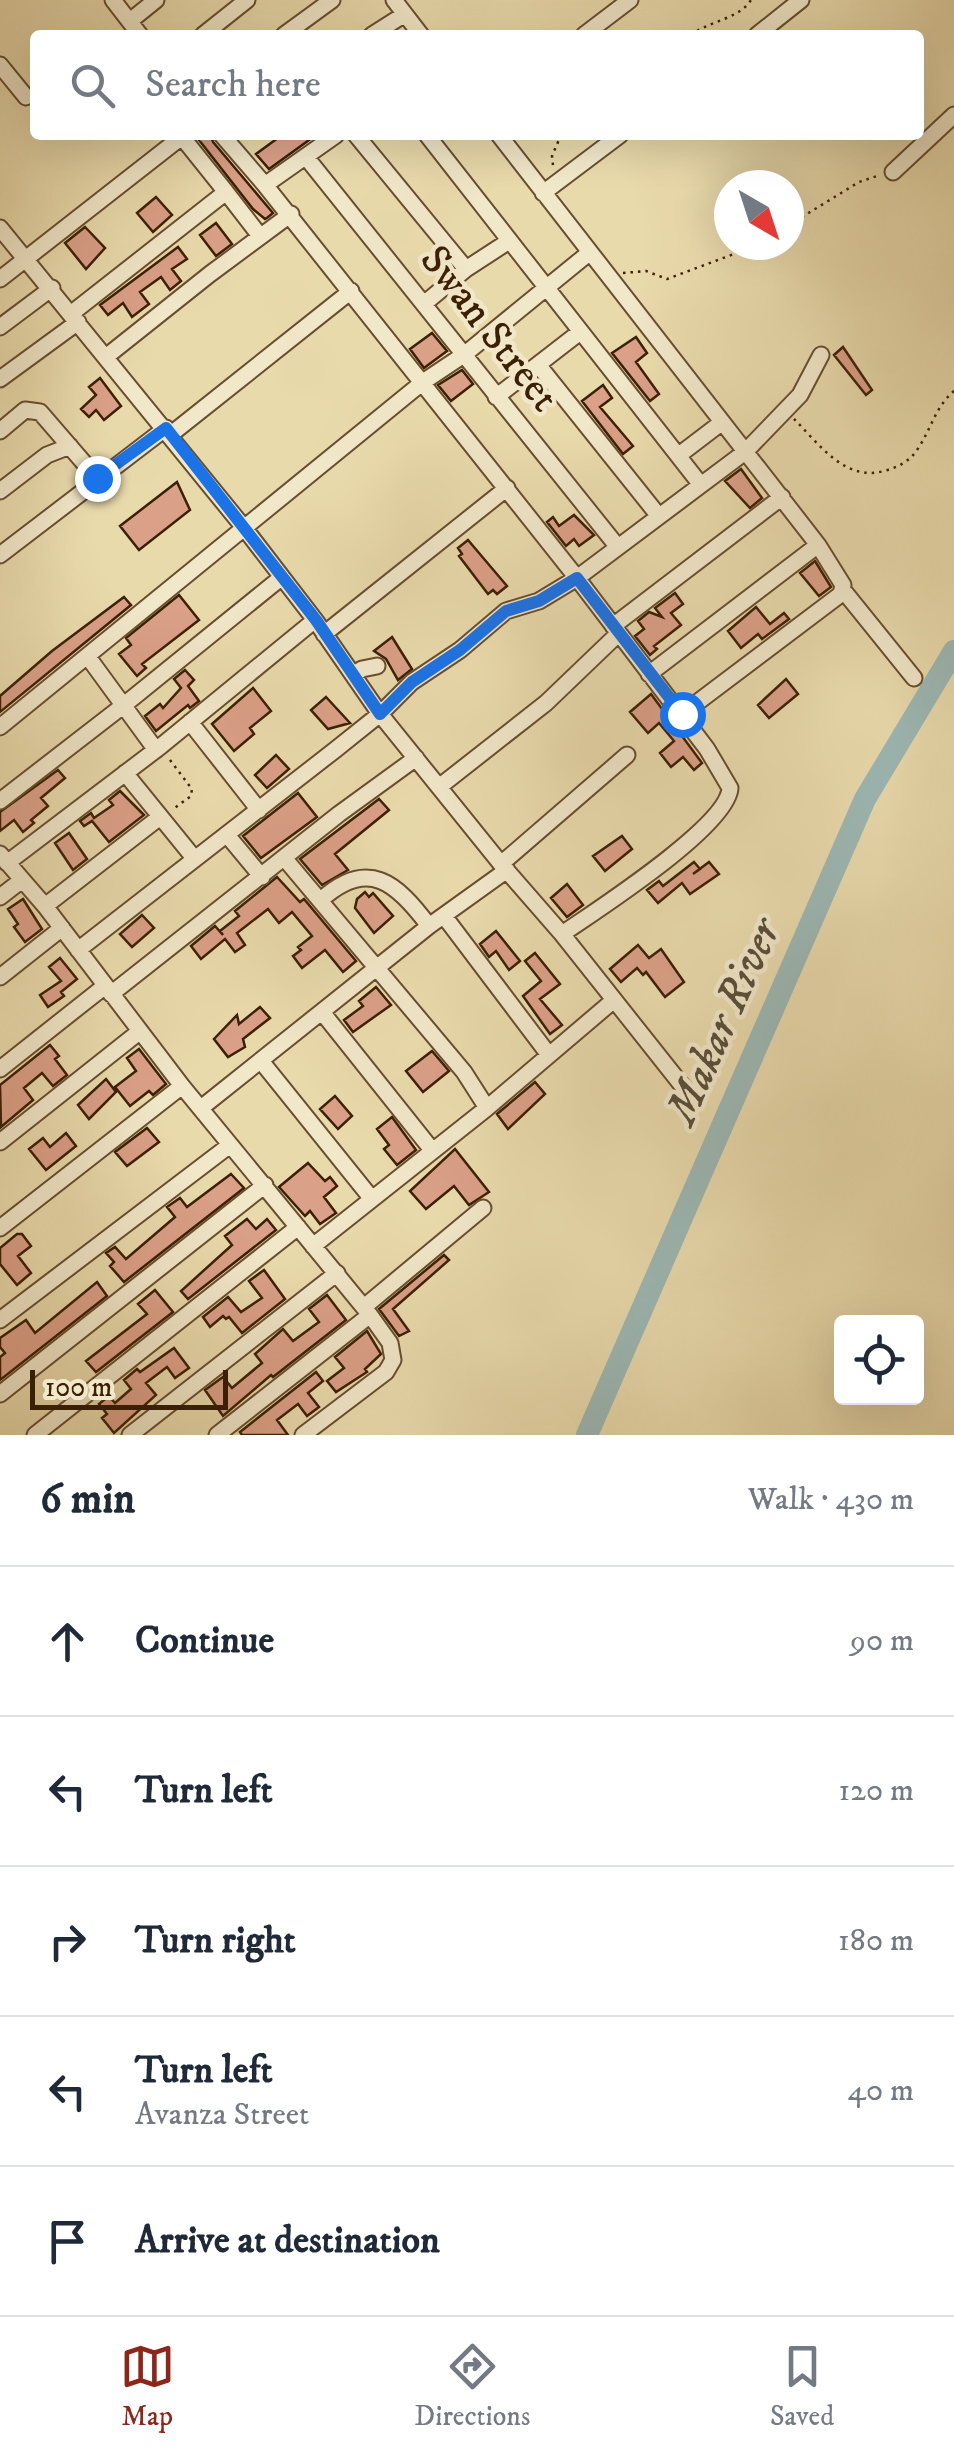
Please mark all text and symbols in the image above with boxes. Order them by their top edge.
search box [30,30,924,140]
icon: search [65,58,120,113]
text: Search here [145,61,321,109]
north arrow [714,170,804,260]
street label: Swan Street [408,236,570,422]
route end [75,456,121,502]
route start [660,692,706,738]
water label: Makar River [653,908,795,1136]
map controls [834,1315,924,1405]
button: locate [834,1315,924,1405]
scale bar [30,1365,228,1410]
text: 100 m [45,1370,112,1405]
text: 6 min [40,1474,135,1526]
text: Walk · 430 m [748,1480,914,1520]
icon: ahead [40,1614,95,1669]
text: Continue [135,1617,274,1665]
text: 90 m [850,1621,914,1661]
icon: left [40,1764,95,1819]
text: Turn left [135,1767,273,1815]
text: 120 m [838,1771,914,1811]
icon: right [40,1914,95,1969]
text: Turn right [135,1917,296,1965]
text: 180 m [838,1921,914,1961]
text: Turn left [135,2047,273,2095]
icon: left [40,2064,95,2119]
text: 40 m [847,2071,914,2111]
text: Avanza Street [135,2095,309,2135]
icon: arrive [40,2214,95,2269]
text: Arrive at destination [135,2217,440,2265]
tab: Map [120,2339,175,2434]
tab: Directions [414,2339,530,2434]
tab: Saved [770,2339,834,2434]

